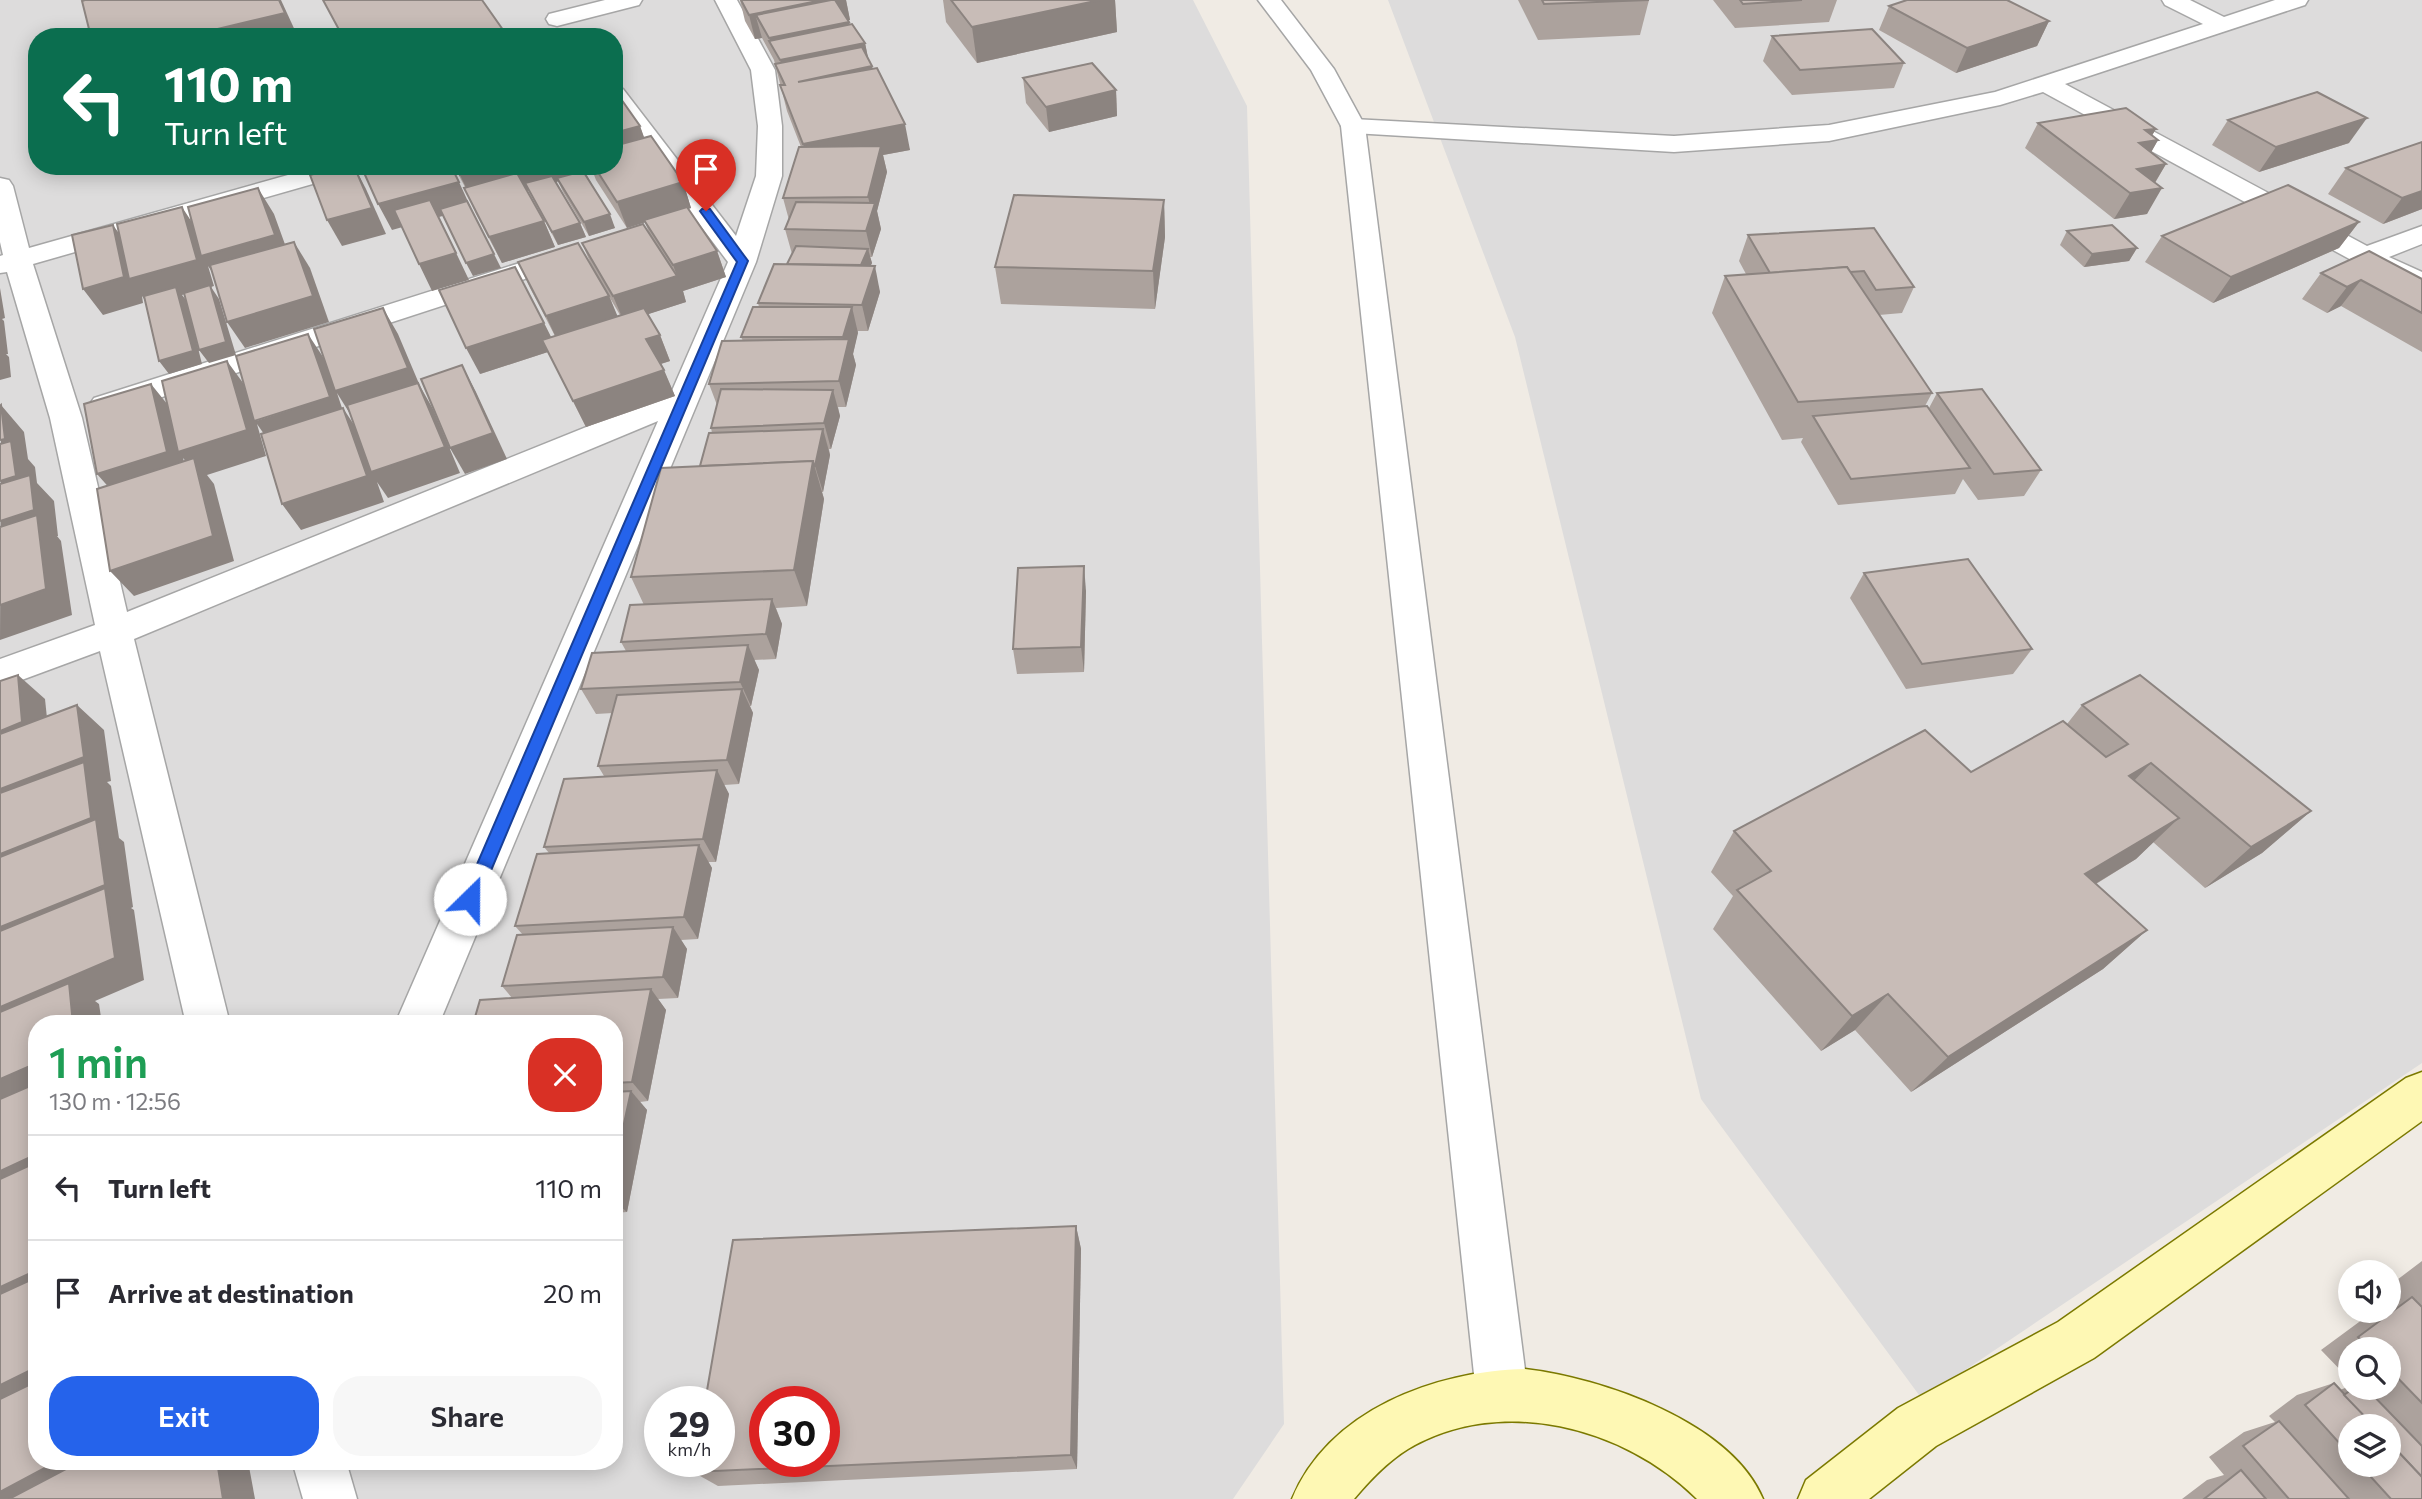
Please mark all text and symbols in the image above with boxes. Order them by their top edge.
text: 110 m [164,52,293,112]
icon: left [49,56,140,147]
text: Turn left [164,112,288,152]
pin [676,139,736,211]
icon: arrive [687,150,725,188]
position arrow [433,862,507,936]
text: 1 min [49,1035,148,1087]
button: close [528,1038,602,1112]
text: 130 m · 12:56 [49,1087,181,1115]
icon: left [49,1169,87,1207]
text: Turn left [108,1172,211,1203]
text: 110 m [535,1172,602,1203]
map controls [2338,1260,2401,1477]
button: sound [2338,1260,2401,1323]
icon: arrive [49,1274,87,1312]
text: Arrive at destination [108,1277,354,1308]
text: 20 m [543,1277,602,1308]
button: search [2338,1337,2401,1400]
button: Exit [49,1376,319,1456]
button: Share [333,1376,602,1456]
speed limit sign: 30 [749,1386,840,1477]
text: 29 [669,1401,710,1444]
button: layers [2338,1414,2401,1477]
text: km/h [668,1438,711,1460]

